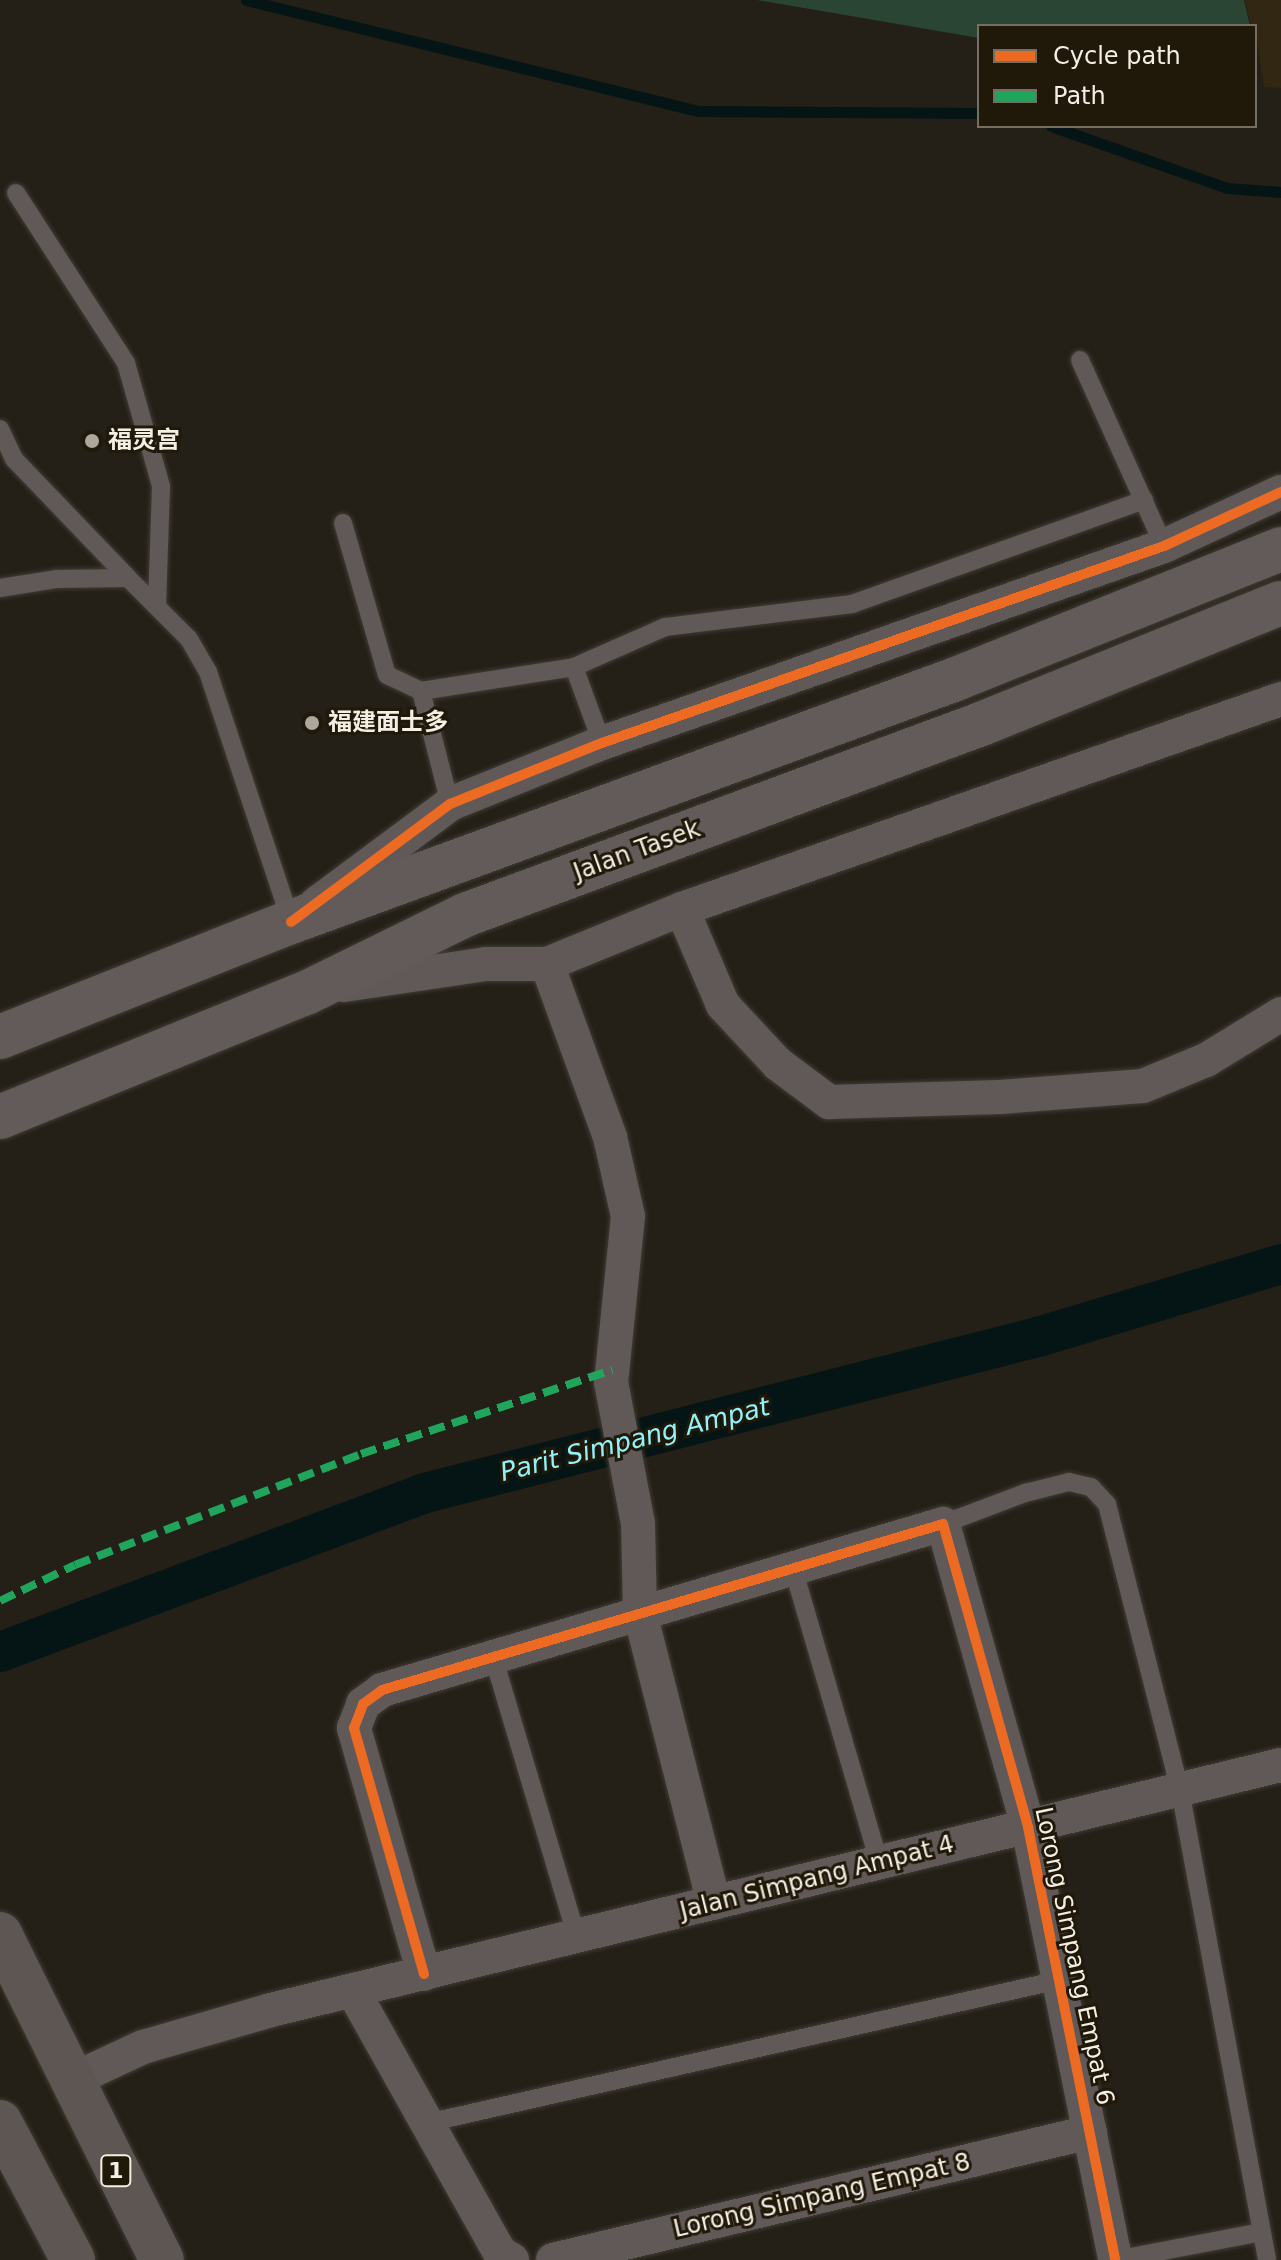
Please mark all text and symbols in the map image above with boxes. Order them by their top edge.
legend [977,24,1257,128]
text: Cycle path [1053,42,1181,70]
text: Path [1053,82,1106,110]
place label: 福灵宫 [108,427,180,455]
marker: 福灵宫 [83,432,101,450]
place label: 福建面士多 [328,709,448,737]
marker: 福建面士多 [303,714,321,732]
street label: Jalan Tasek [570,815,704,887]
water label: Parit Simpang Ampat [497,1391,773,1489]
street label: Lorong Simpang Empat 6 [1028,1804,1120,2108]
street label: Jalan Simpang Ampat 4 [677,1830,957,1926]
street label: Lorong Simpang Empat 8 [671,2148,973,2244]
road number: 1 [100,2153,132,2189]

